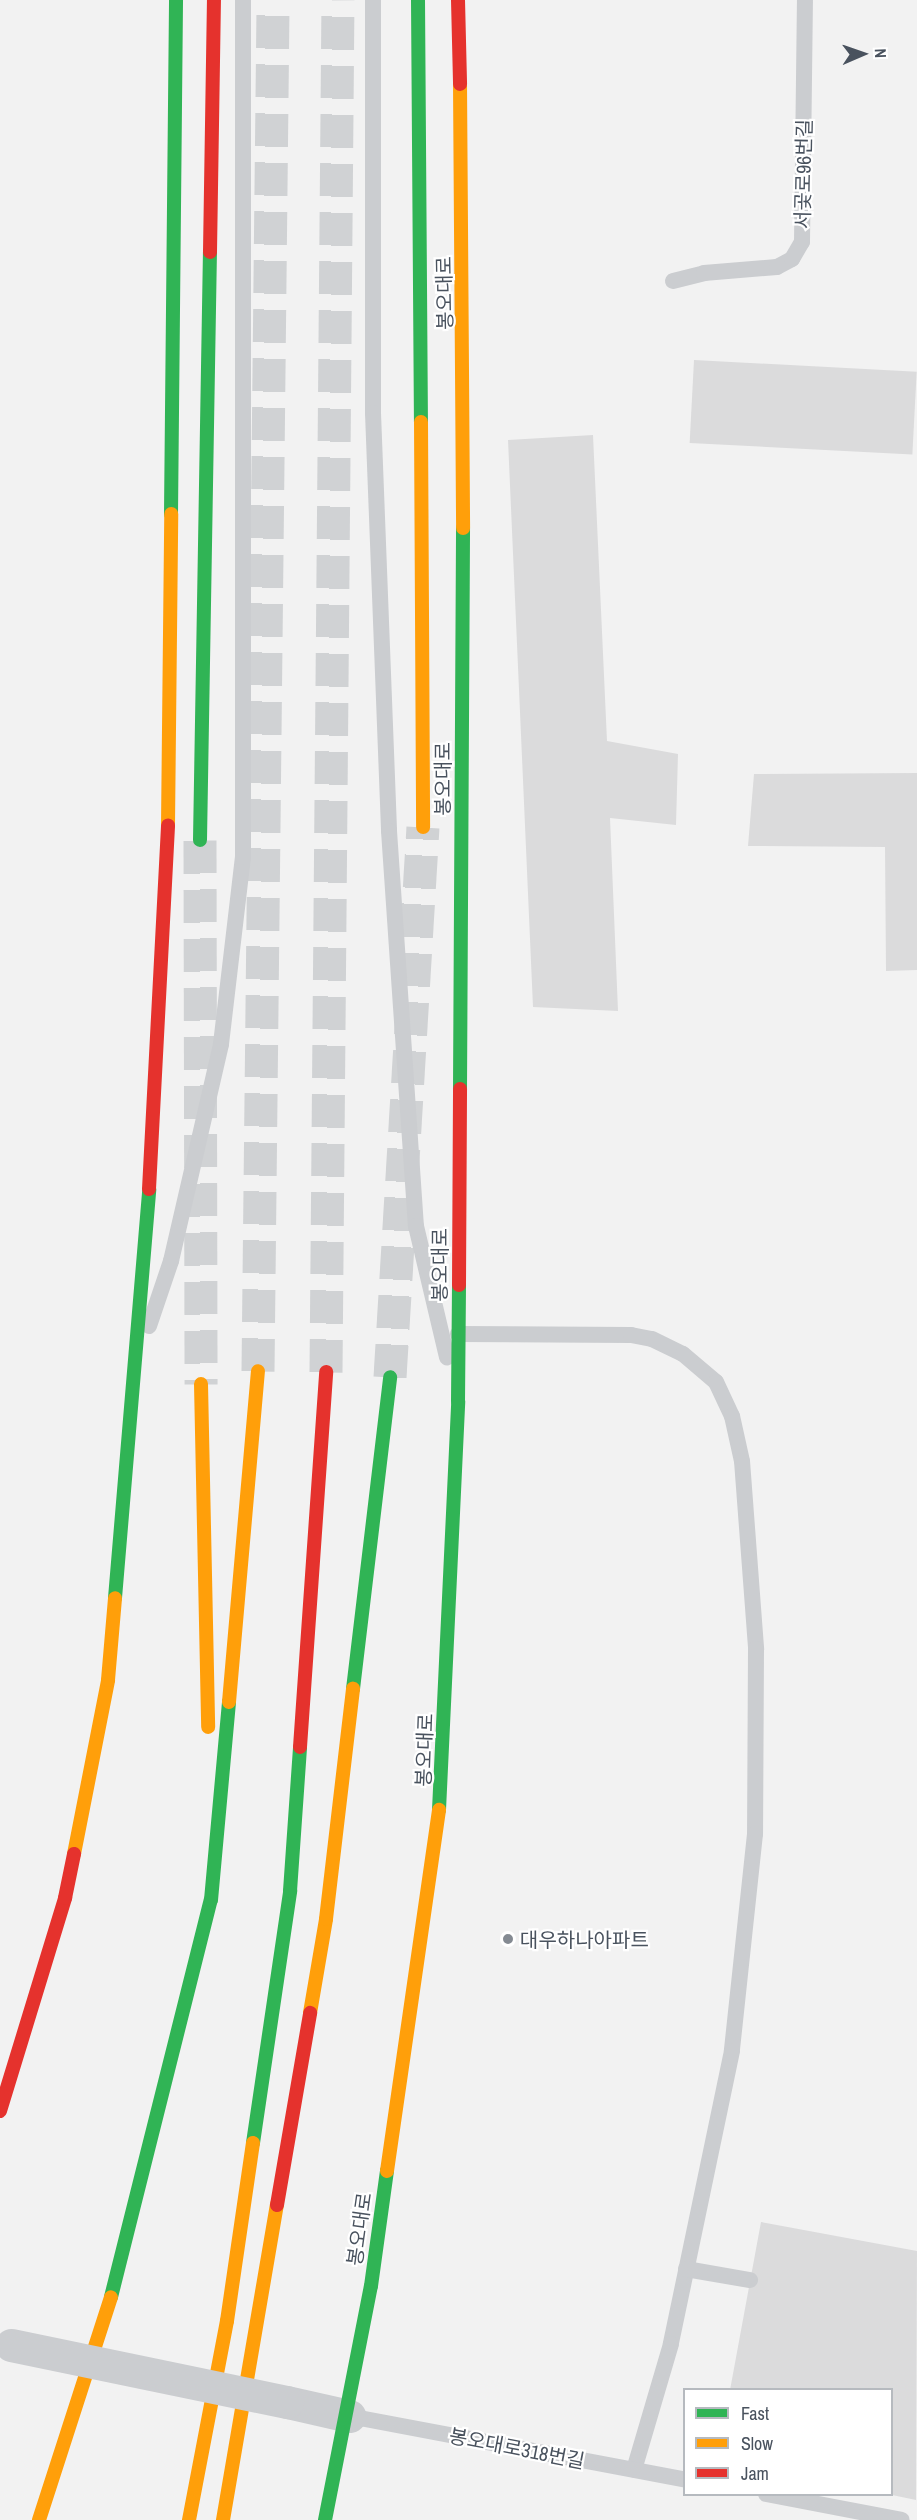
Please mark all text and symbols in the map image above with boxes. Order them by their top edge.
north arrow [833,24,893,84]
text: N [870,48,892,58]
street label: 서곷로96번길 [790,119,816,229]
street label: 봉오대로 [431,256,457,330]
street label: 봉오대로 [430,742,454,816]
street label: 봉오대로 [427,1228,451,1302]
street label: 봉오대로 [411,1713,437,1787]
place label: 대우하나아파트 [520,1927,649,1951]
marker: 대우하나아파트 [501,1932,515,1946]
street label: 봉오대로 [342,2191,376,2267]
legend [683,2388,893,2496]
text: Fast [741,2401,769,2426]
street label: 봉오대로318번길 [447,2423,587,2473]
text: Slow [741,2431,773,2456]
text: Jam [741,2461,769,2486]

